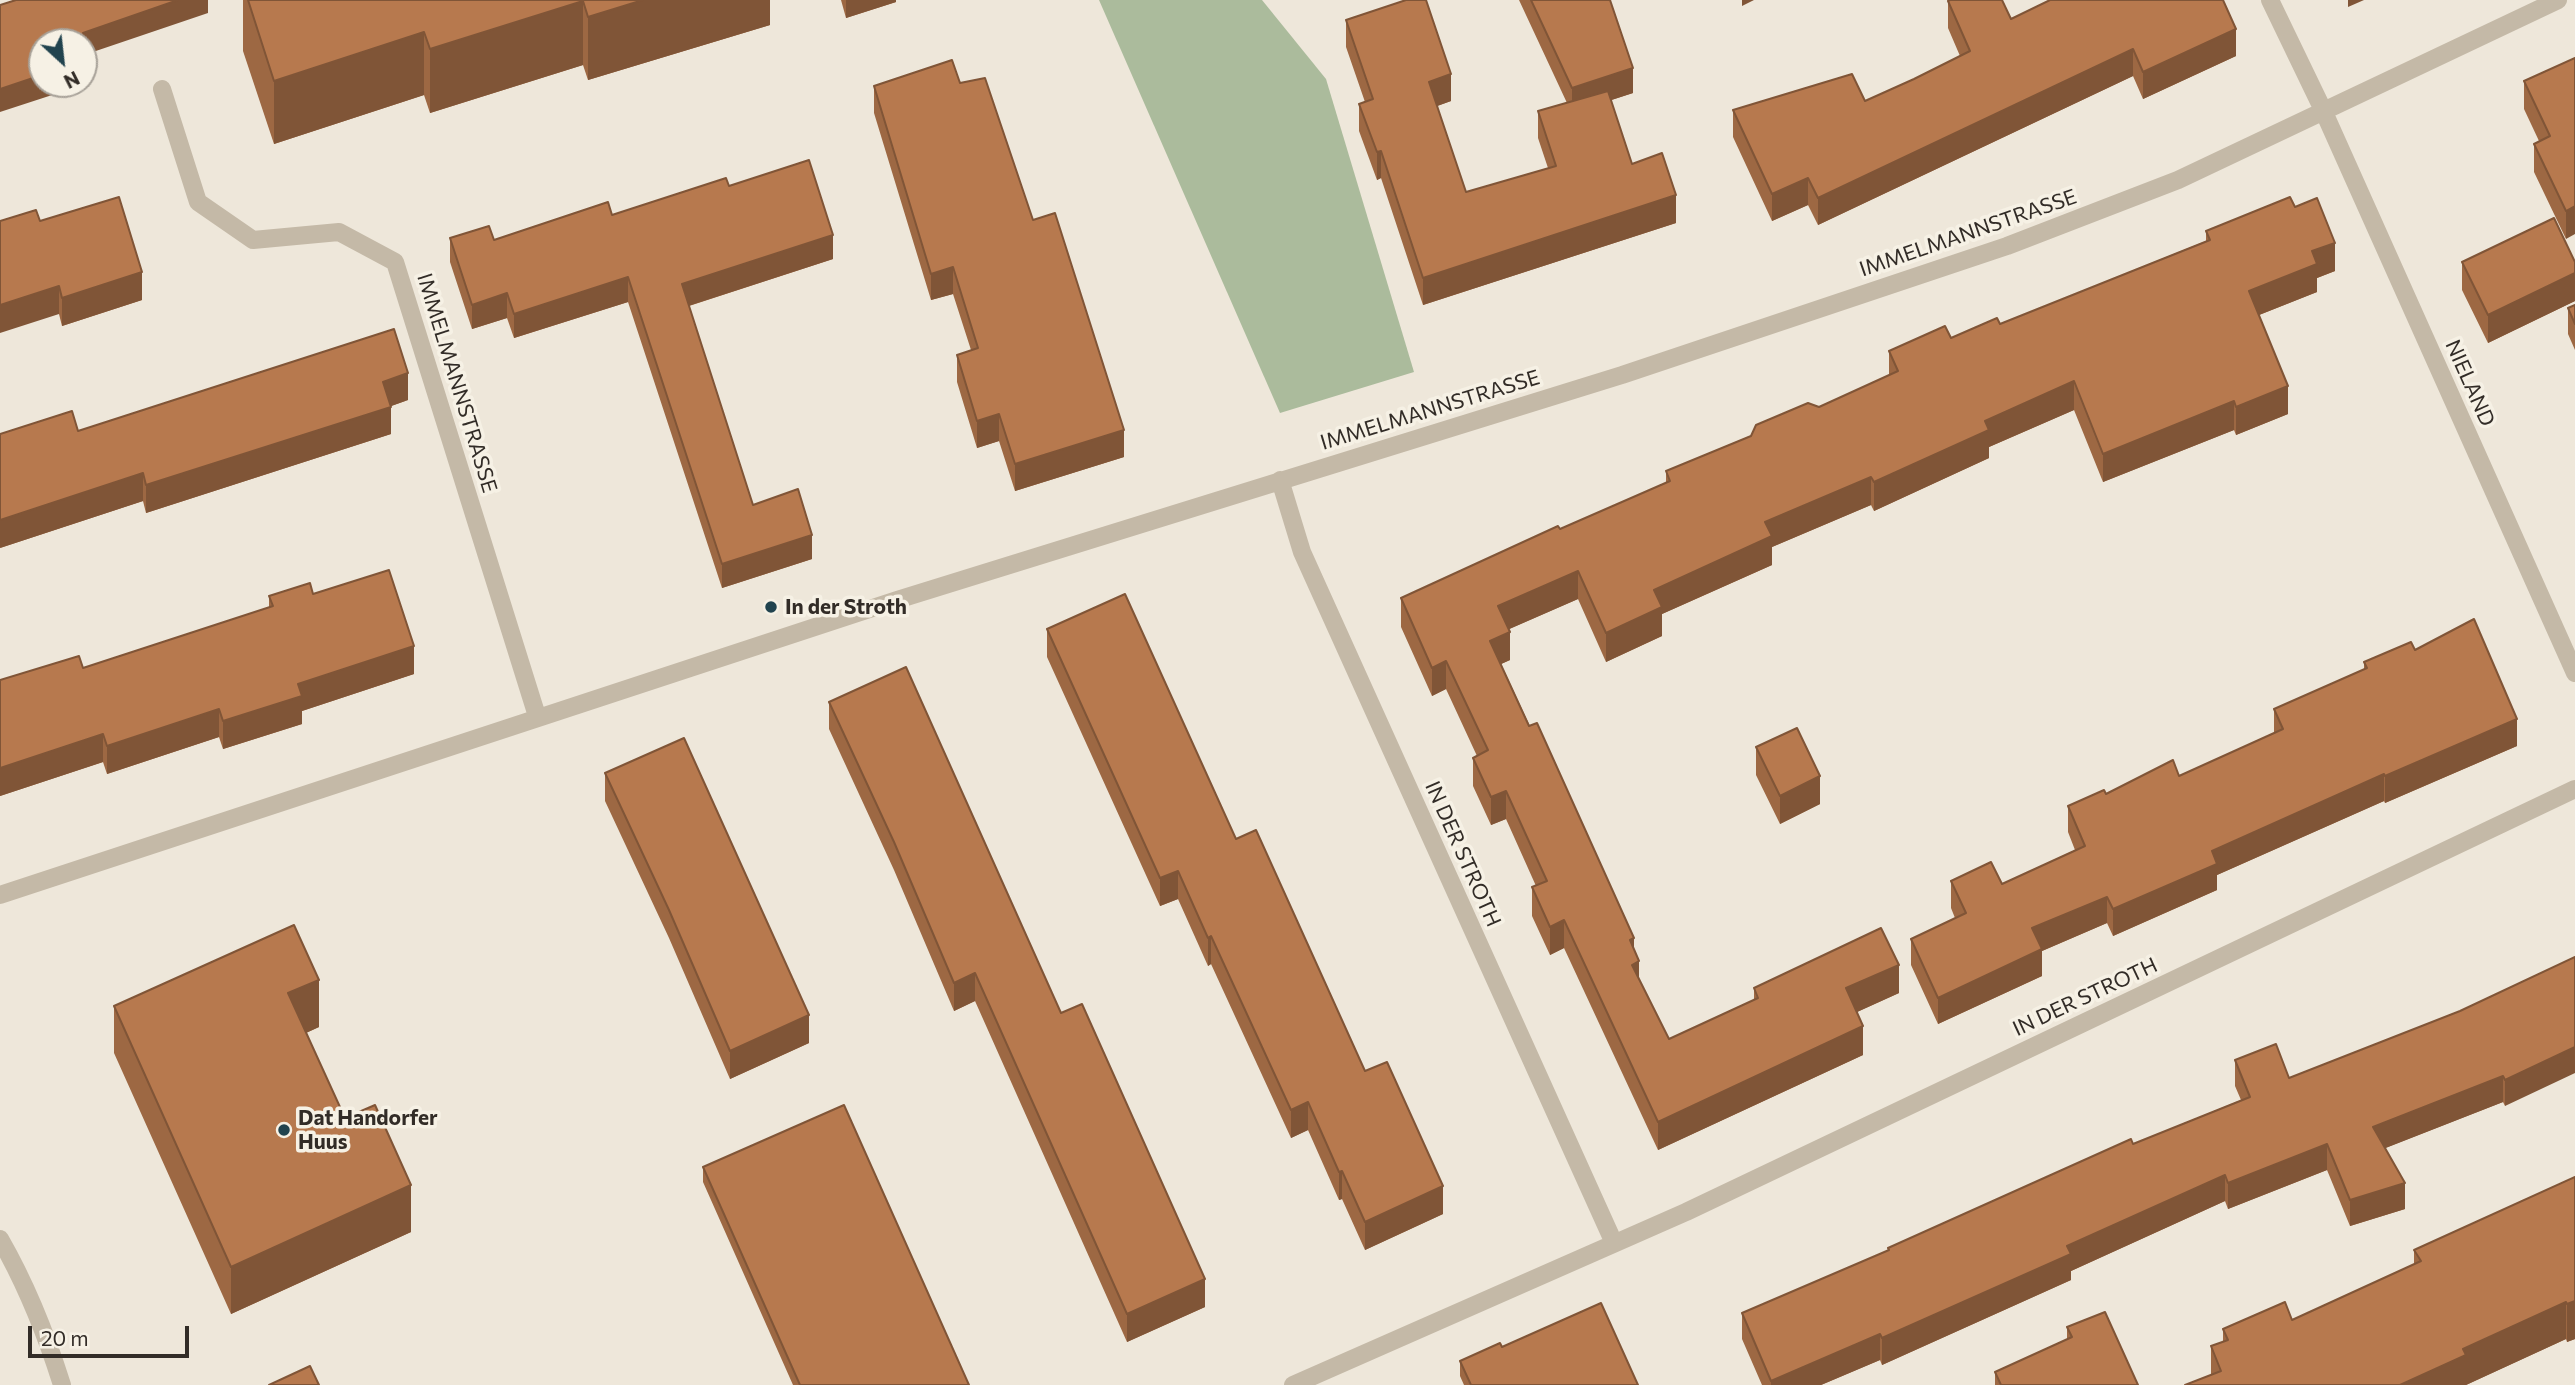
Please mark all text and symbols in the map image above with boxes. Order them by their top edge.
north arrow [28,28,98,98]
text: N [60,67,83,94]
street label: IMMELMANNSTRASSE [1856,184,2080,282]
street label: IMMELMANNSTRASSE [412,270,502,496]
street label: NIELAND [2440,336,2500,430]
street label: IMMELMANNSTRASSE [1317,365,1543,455]
place label: In der Stroth [785,594,907,620]
marker: In der Stroth [763,599,779,615]
street label: IN DER STROTH [1420,777,1506,931]
street label: IN DER STROTH [2009,952,2161,1042]
place label: Dat Handorfer Huus [298,1105,438,1155]
marker: Dat Handorfer Huus [276,1122,292,1138]
scale bar [32,1312,192,1356]
text: 20 m [41,1325,89,1350]

